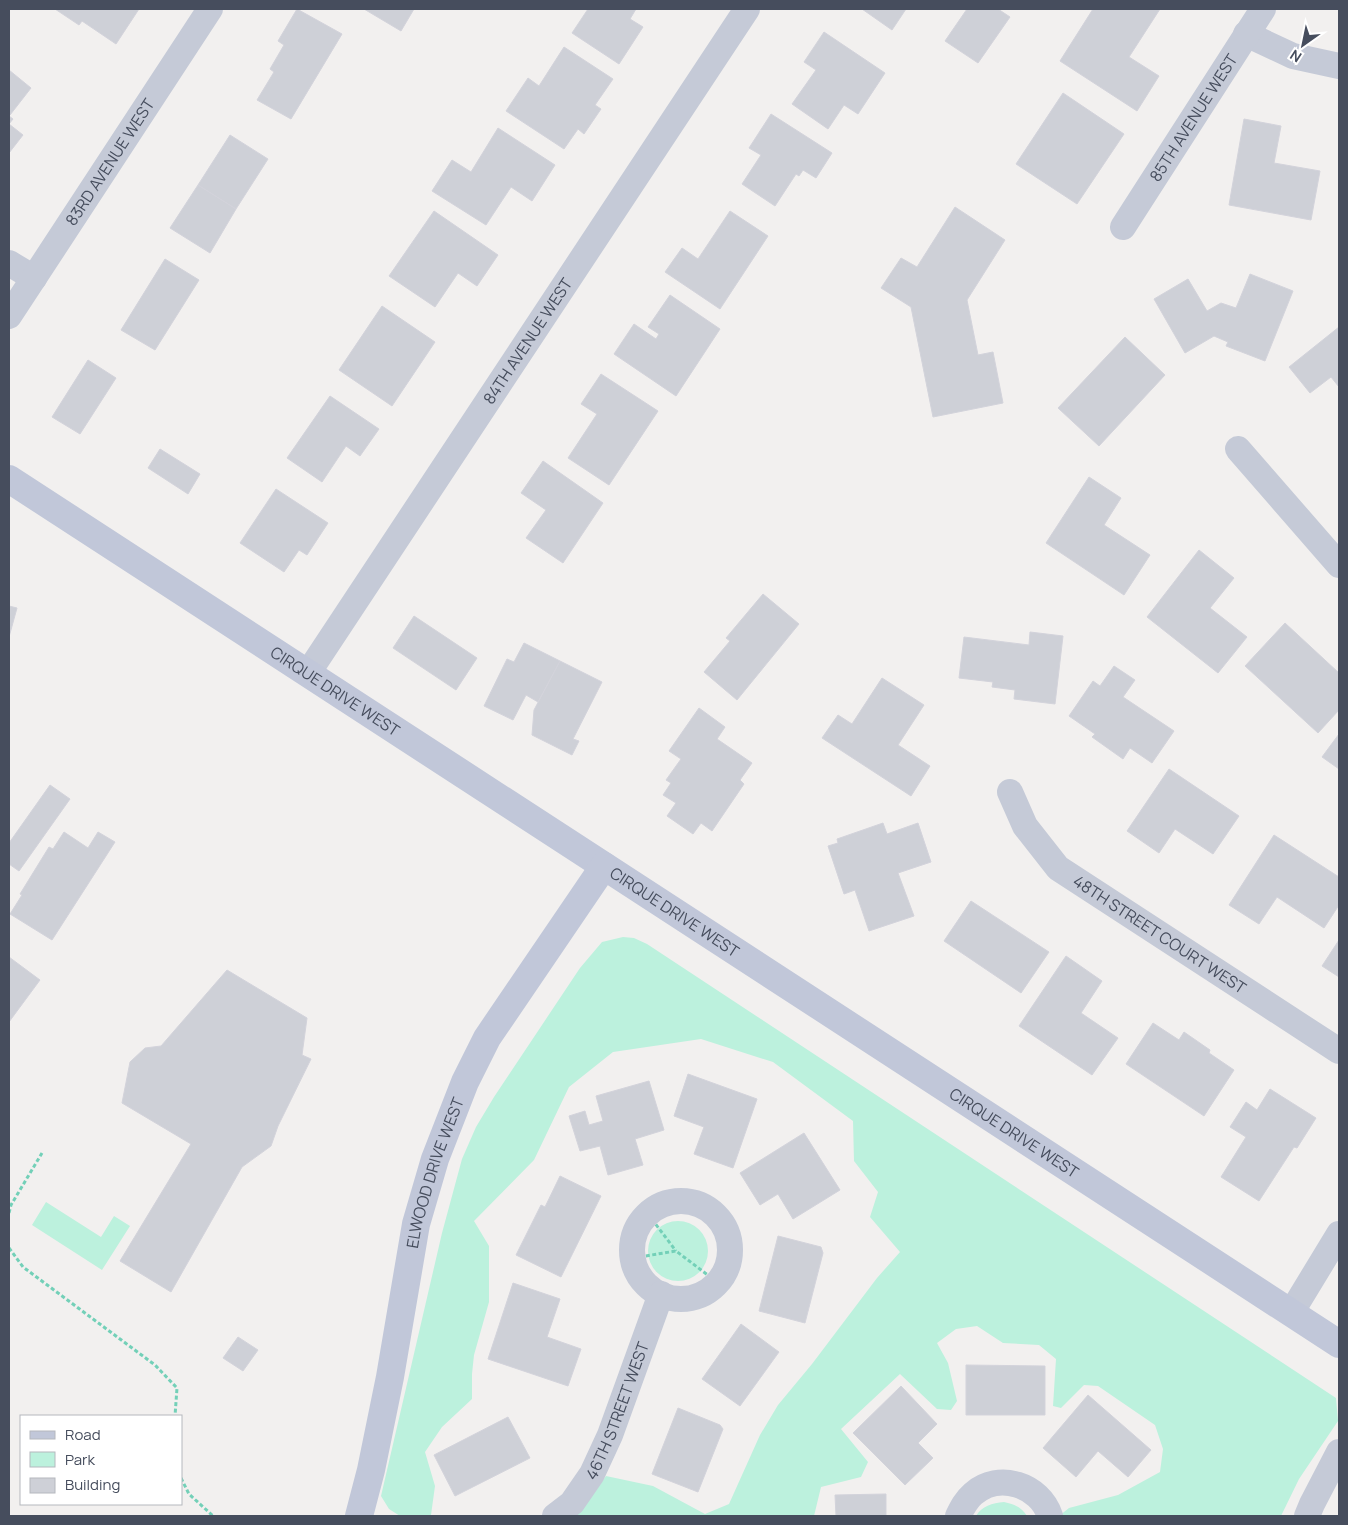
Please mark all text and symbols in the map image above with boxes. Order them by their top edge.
north arrow [1278,20,1328,70]
text: N [1286,46,1305,67]
street label: 85TH AVENUE WEST [1144,49,1243,186]
street label: 83RD AVENUE WEST [60,94,160,230]
street label: 84TH AVENUE WEST [478,273,577,408]
street label: CIRQUE DRIVE WEST [266,641,404,741]
street label: CIRQUE DRIVE WEST [606,862,744,962]
street label: 48TH STREET COURT WEST [1069,870,1251,999]
street label: CIRQUE DRIVE WEST [945,1083,1083,1183]
street label: ELWOOD DRIVE WEST [401,1094,469,1250]
street label: 46TH STREET WEST [580,1338,654,1484]
legend [20,1415,182,1505]
text: Road [65,1424,101,1445]
text: Park [65,1449,95,1470]
text: Building [65,1474,120,1495]

